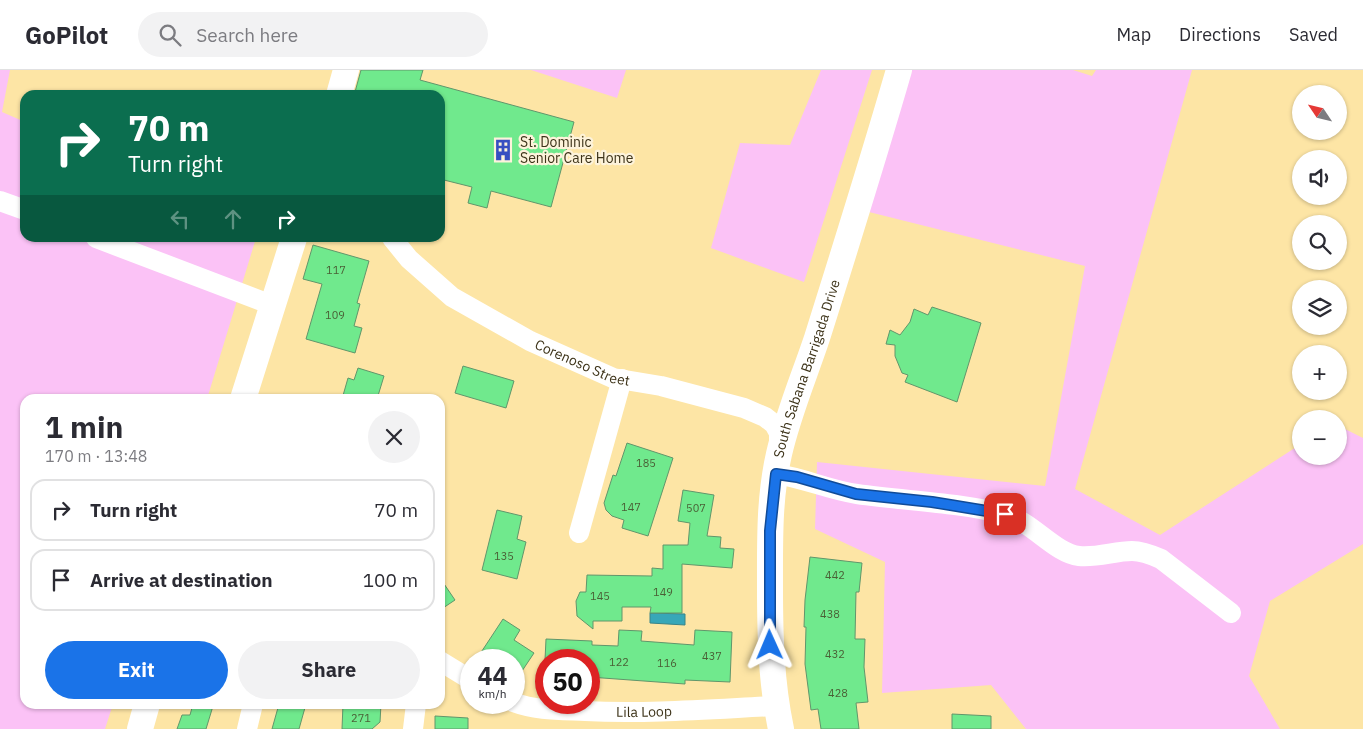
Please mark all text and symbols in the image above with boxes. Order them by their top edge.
search box [138,12,488,57]
text: GoPilot [25,19,108,51]
icon: search [156,21,184,49]
text: Search here [196,23,298,47]
text: Map [1116,23,1151,46]
text: Directions [1179,23,1261,46]
text: Saved [1289,23,1338,46]
north arrow [1292,85,1348,140]
map controls [1292,85,1347,465]
text: 70 m [128,105,210,151]
icon: right [45,110,110,175]
place label: St. Dominic Senior Care Home [520,133,634,167]
building icon: St. Dominic Senior Care Home [490,137,516,163]
text: Turn right [128,149,223,178]
button: sound [1292,150,1347,205]
icon: left [166,205,194,233]
icon: ahead [219,205,247,233]
icon: right [272,205,300,233]
button: search [1292,215,1347,270]
house number: 117 [326,263,346,277]
street label: South Sabana Barrigada Drive [769,277,844,460]
button: layers [1292,280,1347,335]
house number: 109 [325,308,345,322]
street label: Corenoso Street [532,335,631,390]
button: + [1292,345,1347,400]
text: 1 min [45,407,123,446]
button: − [1292,410,1347,465]
button: close [368,411,420,463]
text: 170 m · 13:48 [45,446,147,466]
house number: 185 [636,456,656,470]
pin [984,493,1026,535]
icon: right [47,496,75,524]
text: Turn right [90,498,177,522]
text: 70 m [374,498,418,522]
house number: 147 [621,500,641,514]
icon: arrive [991,500,1019,528]
house number: 507 [686,501,706,515]
house number: 135 [494,549,514,563]
icon: arrive [47,566,75,594]
text: Arrive at destination [90,568,273,592]
text: 100 m [363,568,418,592]
house number: 442 [825,568,845,582]
house number: 149 [653,585,673,599]
house number: 145 [590,589,610,603]
house number: 438 [820,607,840,621]
position arrow [743,618,795,670]
button: Exit [45,641,228,699]
button: Share [238,641,420,699]
house number: 432 [825,647,845,661]
speed limit sign: 50 [535,649,600,714]
house number: 437 [702,649,722,663]
house number: 122 [609,655,629,669]
house number: 116 [657,656,677,670]
text: 44 [477,659,508,692]
text: km/h [478,686,507,701]
house number: 428 [828,686,848,700]
street label: Lila Loop [616,702,672,721]
house number: 271 [351,711,371,725]

